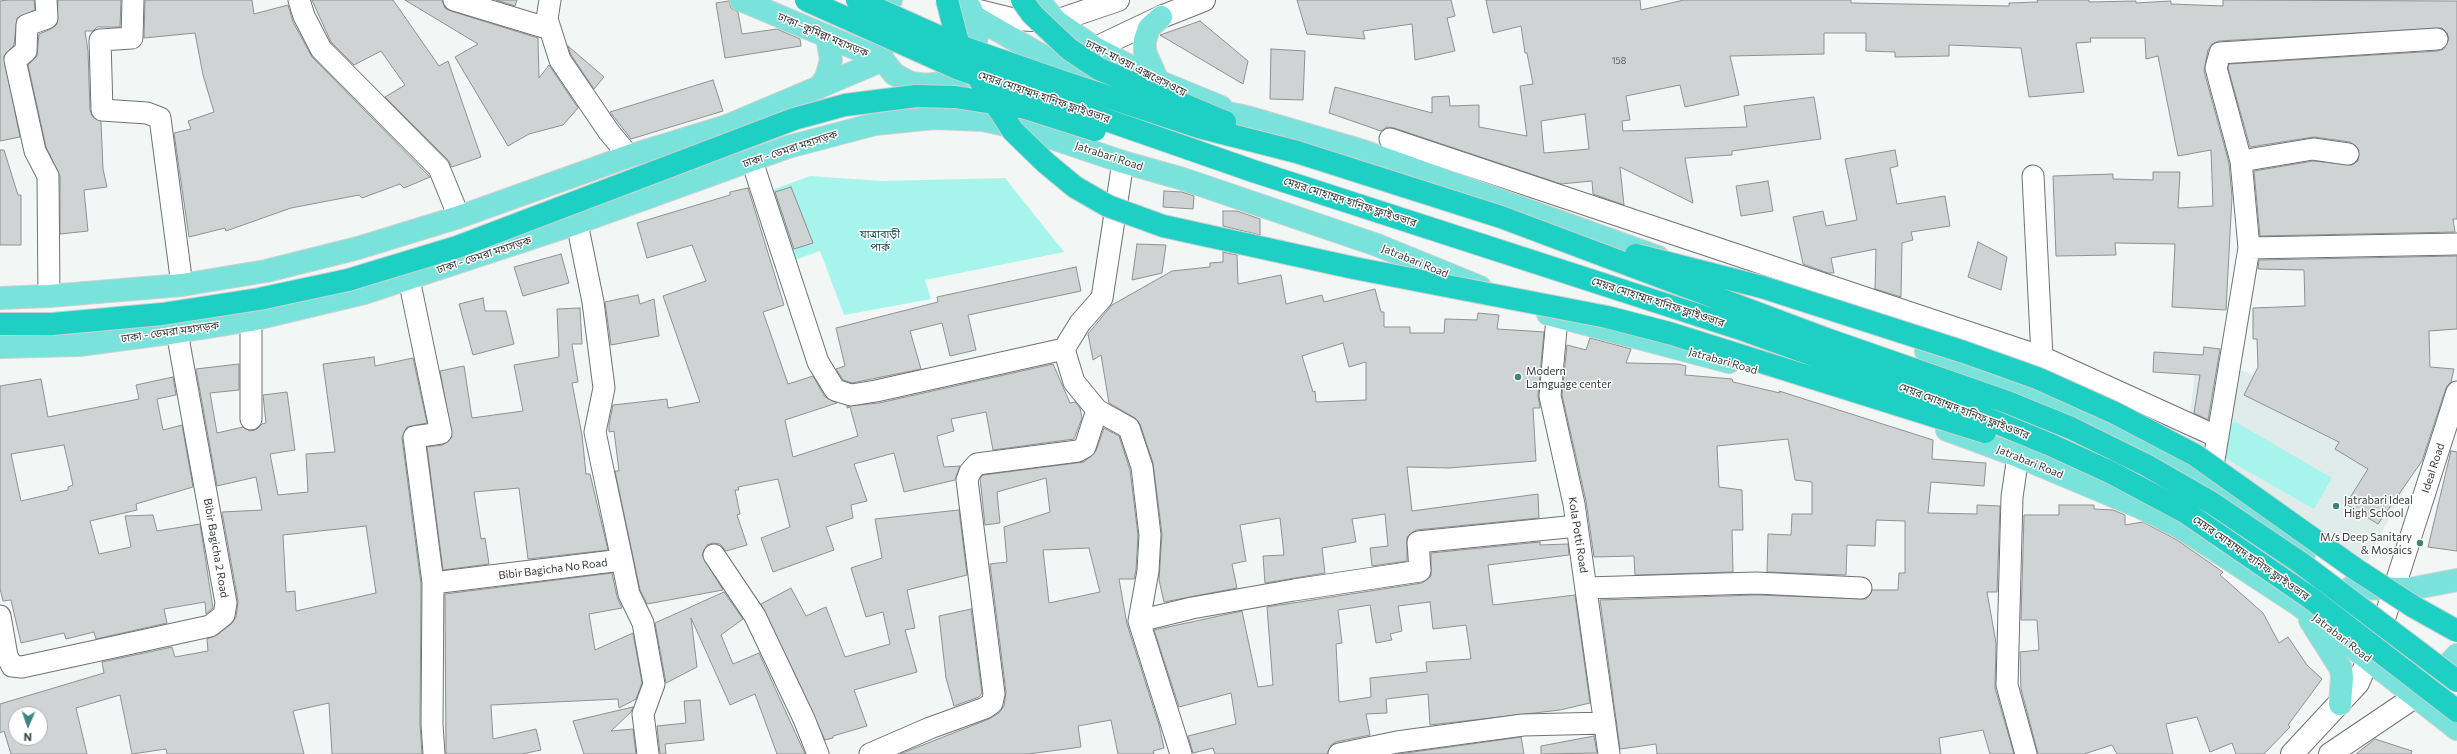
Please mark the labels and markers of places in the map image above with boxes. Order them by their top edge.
place label: Modern Lamguage center [1526,364,1611,390]
marker: Modern Lamguage center [1513,372,1523,382]
place label: Jatrabari Ideal High School [2344,493,2413,519]
marker: Jatrabari Ideal High School [2331,501,2341,511]
place label: M/s Deep Sanitary & Mosaics [2320,530,2412,556]
marker: M/s Deep Sanitary & Mosaics [2415,538,2425,548]

